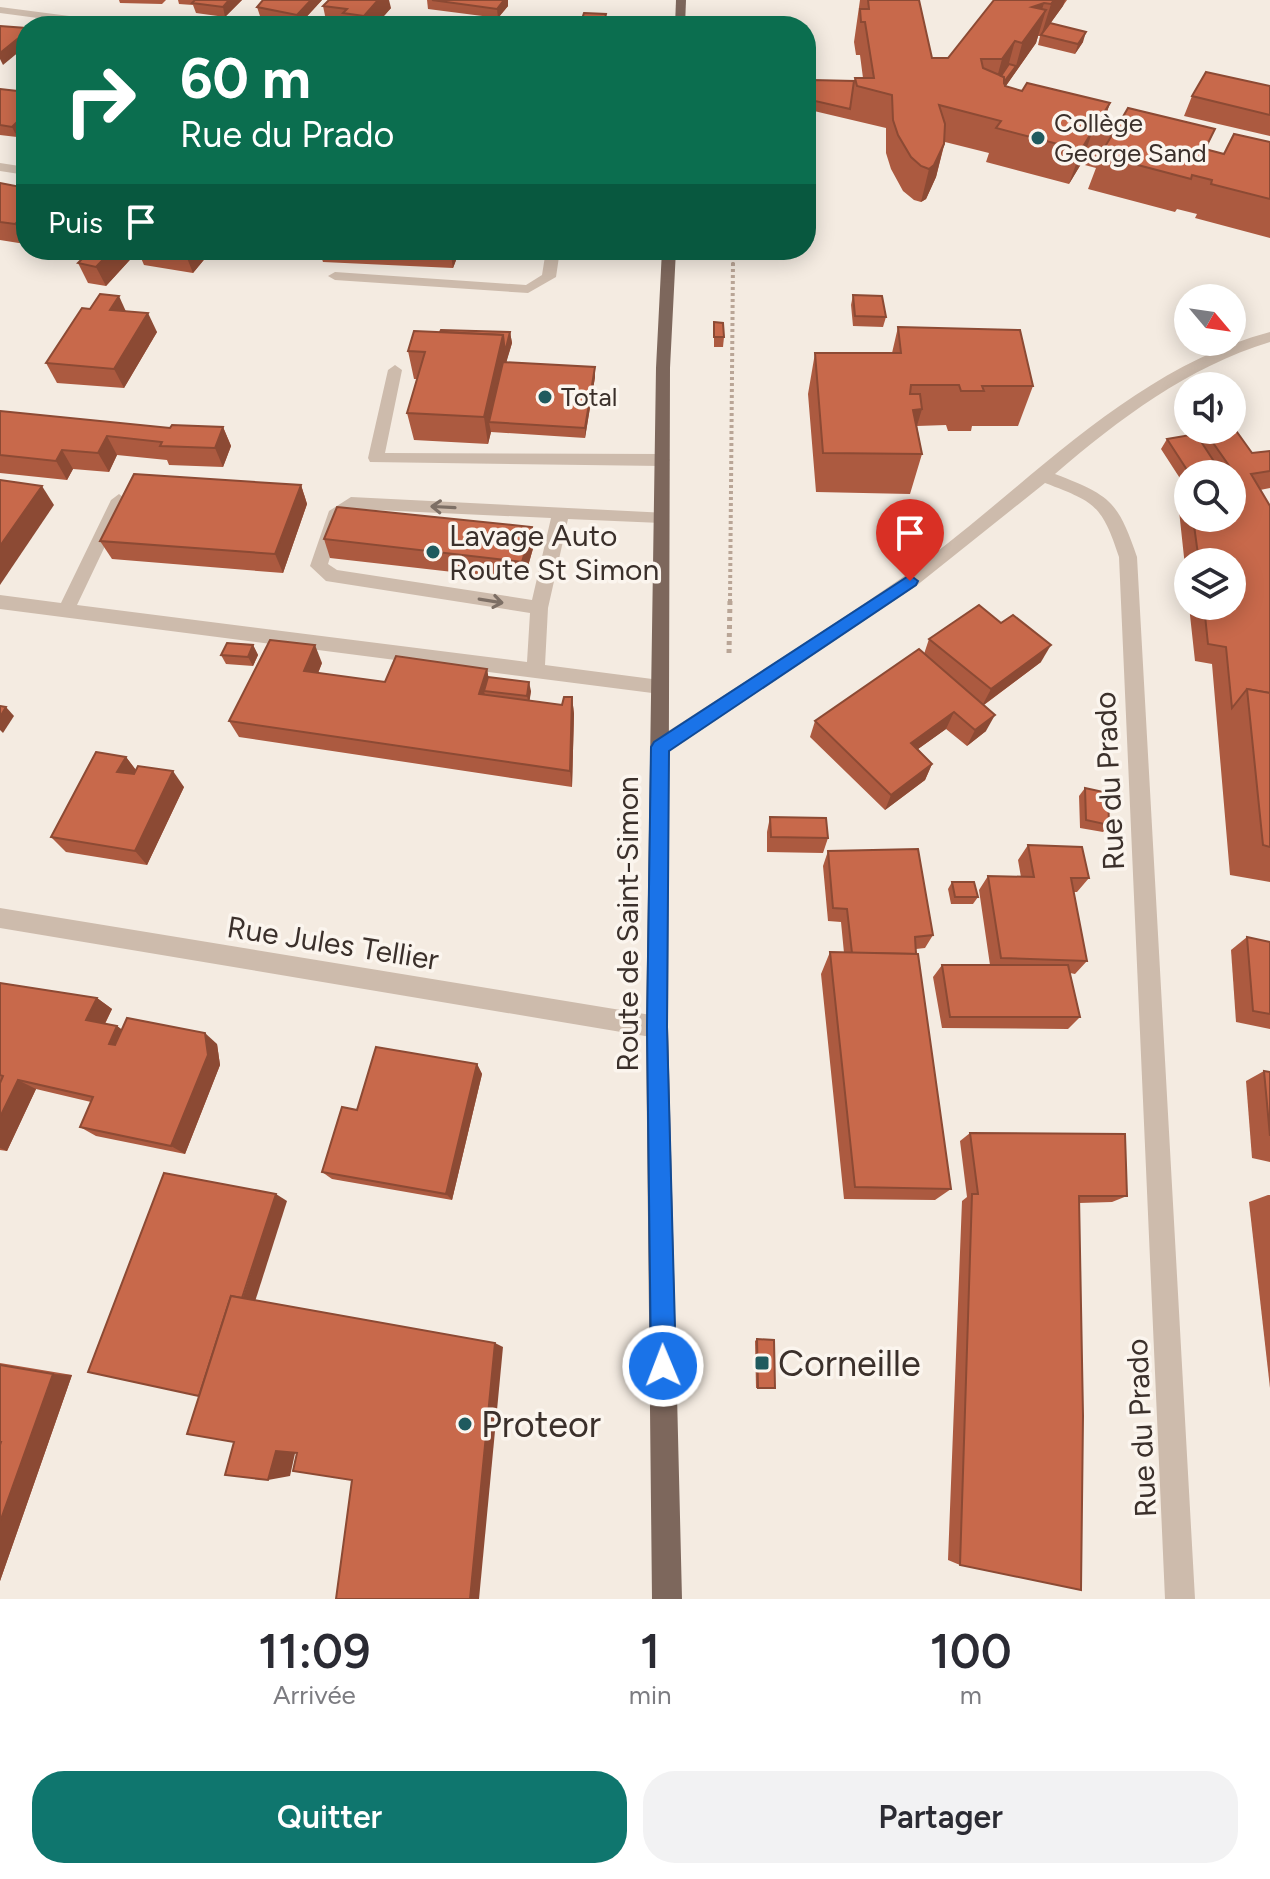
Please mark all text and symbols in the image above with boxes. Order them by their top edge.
text: 60 m [180,45,311,112]
icon: right [48,48,152,152]
place label: Collège George Sand [1054,107,1207,169]
text: Rue du Prado [180,113,394,156]
marker: Collège George Sand [1029,129,1047,147]
icon: arrive [119,200,163,244]
text: Puis [48,204,103,241]
north arrow [1174,284,1246,356]
map controls [1174,284,1246,620]
button: sound [1174,372,1246,444]
place label: Total [561,381,618,413]
marker: Total [536,388,554,406]
button: search [1174,460,1246,532]
one-way arrow [430,499,457,514]
pin [876,499,944,581]
icon: arrive [888,511,932,555]
place label: Lavage Auto Route St Simon [449,517,659,588]
marker: Lavage Auto Route St Simon [424,543,442,561]
button: layers [1174,548,1246,620]
one-way arrow [478,594,503,609]
street label: Rue du Prado [1086,691,1132,871]
street label: Route de Saint-Simon [609,776,646,1072]
street label: Rue Jules Tellier [225,908,441,978]
position arrow [621,1324,705,1408]
street label: Rue du Prado [1118,1338,1164,1518]
place label: Corneille [778,1342,921,1385]
marker: Corneille [753,1354,771,1372]
place label: Proteor [481,1403,601,1446]
marker: Proteor [456,1415,474,1433]
text: 11:09 [258,1622,371,1680]
text: 1 [640,1622,660,1680]
text: 100 [930,1622,1012,1680]
text: Arrivée [273,1679,356,1711]
text: min [629,1679,671,1711]
text: m [960,1679,982,1711]
button: Quitter [32,1771,627,1863]
button: Partager [643,1771,1238,1863]

